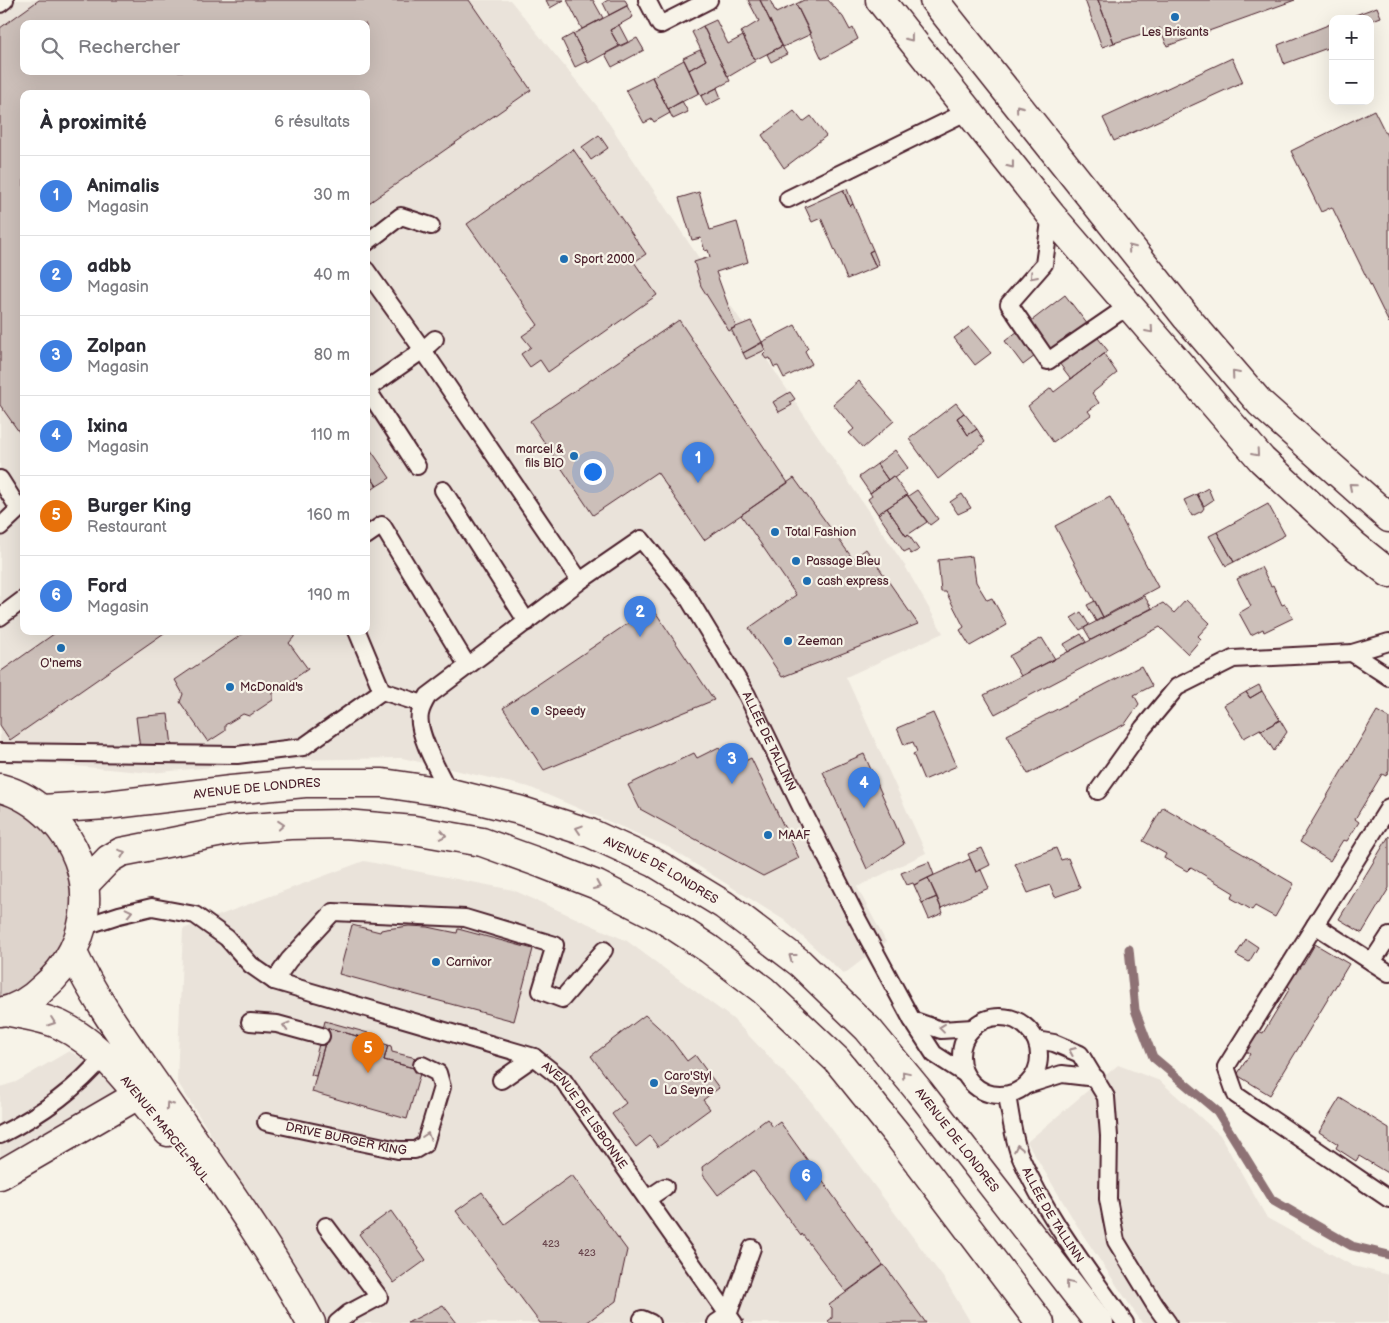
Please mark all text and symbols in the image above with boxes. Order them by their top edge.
marker: Les Brisants [1169,11,1181,23]
map controls [1329,15,1374,105]
button: + [1329,15,1374,60]
search box [20,20,370,75]
place label: Les Brisants [1141,25,1209,40]
one-way arrow [905,32,913,41]
icon: search [38,34,66,62]
text: Rechercher [78,36,180,59]
button: − [1329,60,1374,105]
one-way arrow [1016,104,1025,113]
text: À proximité [40,110,147,135]
text: 6 résultats [274,113,350,132]
one-way arrow [1006,160,1015,169]
text: Animalis [87,175,159,198]
text: 1 [53,186,59,205]
text: 30 m [313,186,350,205]
text: Magasin [87,198,149,217]
one-way arrow [1128,245,1137,254]
place label: Sport 2000 [574,252,635,267]
marker: Sport 2000 [558,253,570,265]
text: adbb [87,255,131,278]
text: 2 [51,266,61,285]
text: 40 m [313,266,350,285]
one-way arrow [1030,271,1039,280]
text: Magasin [87,278,149,297]
one-way arrow [1144,324,1152,333]
text: Zolpan [87,335,146,358]
text: 3 [51,346,61,365]
text: 80 m [314,346,350,365]
text: Magasin [87,358,149,377]
one-way arrow [1231,370,1240,379]
text: Ixina [87,415,128,438]
text: 4 [51,426,61,445]
text: 110 m [311,426,350,445]
text: Magasin [87,438,149,457]
place label: marcel & fils BIO [516,442,564,471]
pin: 1 [682,442,714,483]
one-way arrow [1250,447,1259,456]
marker: marcel & fils BIO [568,450,580,462]
your location [580,459,606,485]
one-way arrow [1349,482,1358,491]
text: Burger King [87,495,191,518]
text: 5 [51,506,61,525]
text: 160 m [307,506,350,525]
text: Restaurant [87,518,167,537]
place label: Total Fashion [785,525,856,540]
marker: Total Fashion [769,526,781,538]
place label: Passage Bleu [806,554,880,569]
marker: Passage Bleu [790,555,802,567]
place label: cash express [817,574,889,589]
text: Ford [87,575,127,598]
marker: cash express [801,575,813,587]
text: 6 [51,586,61,605]
text: 190 m [308,586,350,605]
pin: 2 [624,596,656,637]
text: Magasin [87,598,149,617]
place label: Zeeman [797,634,843,649]
marker: Zeeman [782,635,794,647]
marker: O'nems [55,642,67,654]
place label: O'nems [40,656,82,671]
place label: McDonald's [240,680,303,695]
marker: McDonald's [224,681,236,693]
street label: ALLÉE DE TALLINN [739,689,799,794]
place label: Speedy [545,704,586,719]
marker: Speedy [529,705,541,717]
pin: 3 [716,743,748,784]
pin: 4 [848,767,880,808]
street label: AVENUE DE LONDRES [192,776,321,802]
one-way arrow [278,820,286,831]
one-way arrow [575,825,583,835]
place label: MAAF [778,828,811,843]
one-way arrow [439,829,447,839]
marker: MAAF [762,829,774,841]
street label: AVENUE DE LONDRES [601,833,721,908]
one-way arrow [117,849,126,859]
one-way arrow [592,879,601,890]
one-way arrow [124,907,133,918]
one-way arrow [788,954,798,963]
place label: Carnivor [446,955,492,970]
marker: Carnivor [430,956,442,968]
one-way arrow [47,1016,56,1026]
one-way arrow [282,1021,290,1032]
one-way arrow [937,1023,945,1034]
pin: 5 [352,1032,384,1073]
one-way arrow [1068,1046,1077,1057]
street label: AVENUE DE LISBONNE [538,1059,630,1172]
place label: Caro'Styl La Seyne [664,1069,714,1098]
one-way arrow [901,1070,910,1079]
street label: AVENUE MARCEL PAUL [117,1073,212,1186]
marker: Caro'Styl La Seyne [648,1077,660,1089]
street label: AVENUE DE LONDRES [912,1085,1002,1196]
one-way arrow [166,1101,175,1111]
street label: DRIVE BURGER KING [284,1119,407,1158]
one-way arrow [421,1132,431,1141]
one-way arrow [1013,1143,1024,1152]
pin: 6 [790,1160,822,1201]
street label: ALLÉE DE TALLINN [1018,1165,1087,1266]
house number: 423 [542,1238,560,1250]
house number: 423 [578,1247,596,1259]
one-way arrow [1067,1281,1075,1290]

